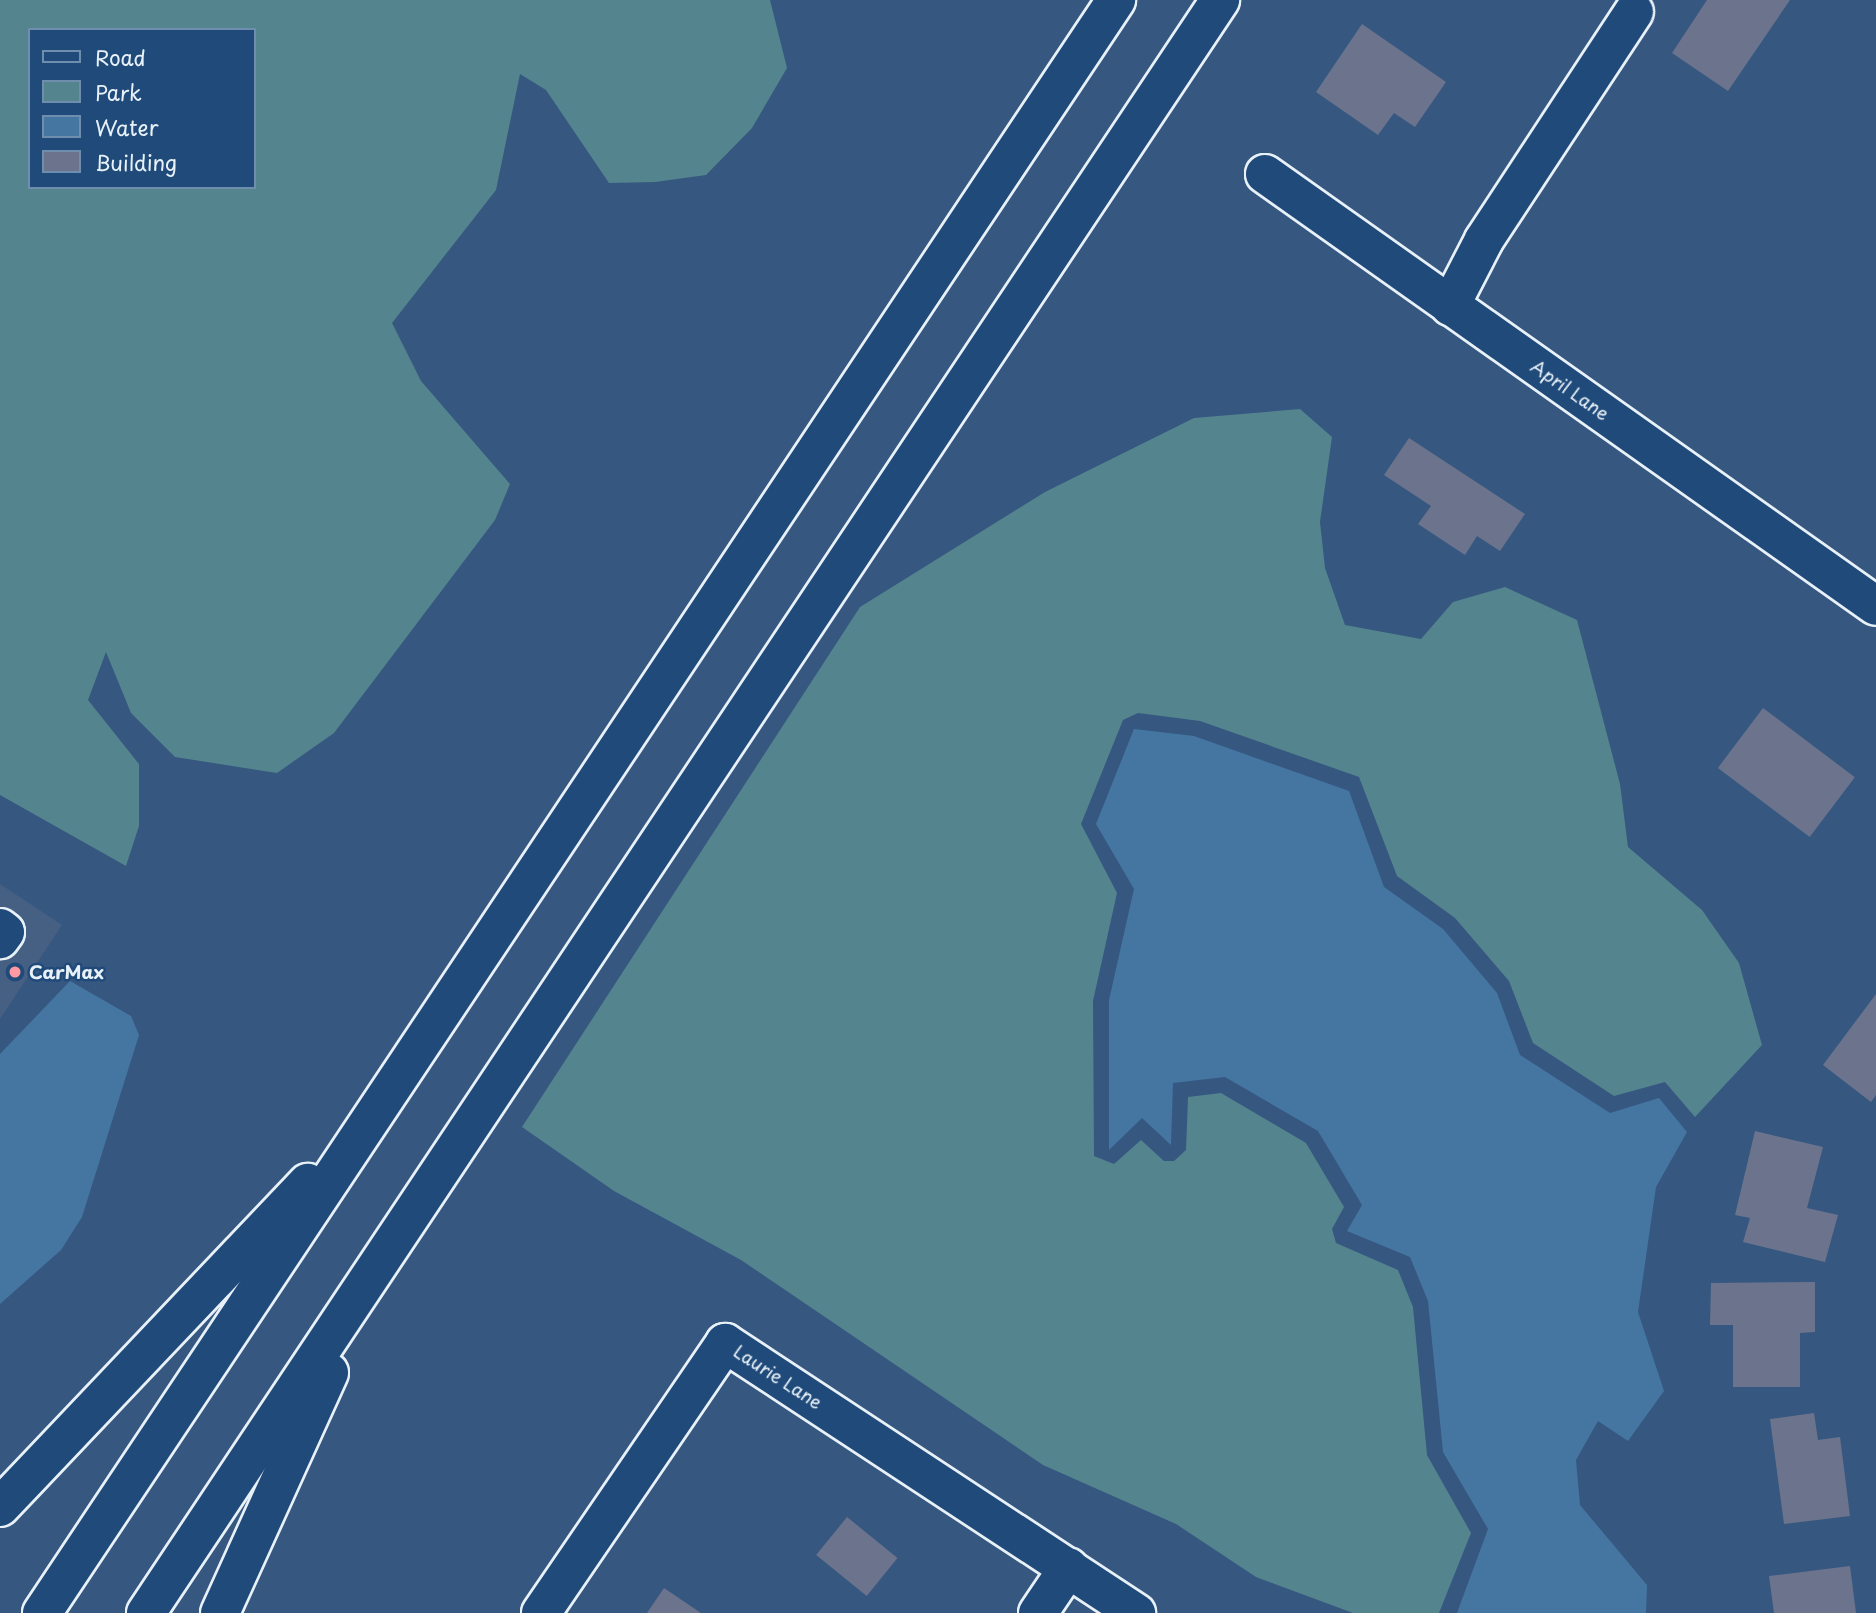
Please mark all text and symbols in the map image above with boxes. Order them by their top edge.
legend [28,28,256,189]
text: Road [95,41,146,73]
text: Park [95,76,142,108]
text: Water [95,111,158,143]
text: Building [95,146,177,178]
street label: April Lane [1526,355,1614,425]
place label: CarMax [29,961,104,983]
marker: CarMax [7,964,23,980]
street label: Laurie Lane [729,1340,827,1414]

